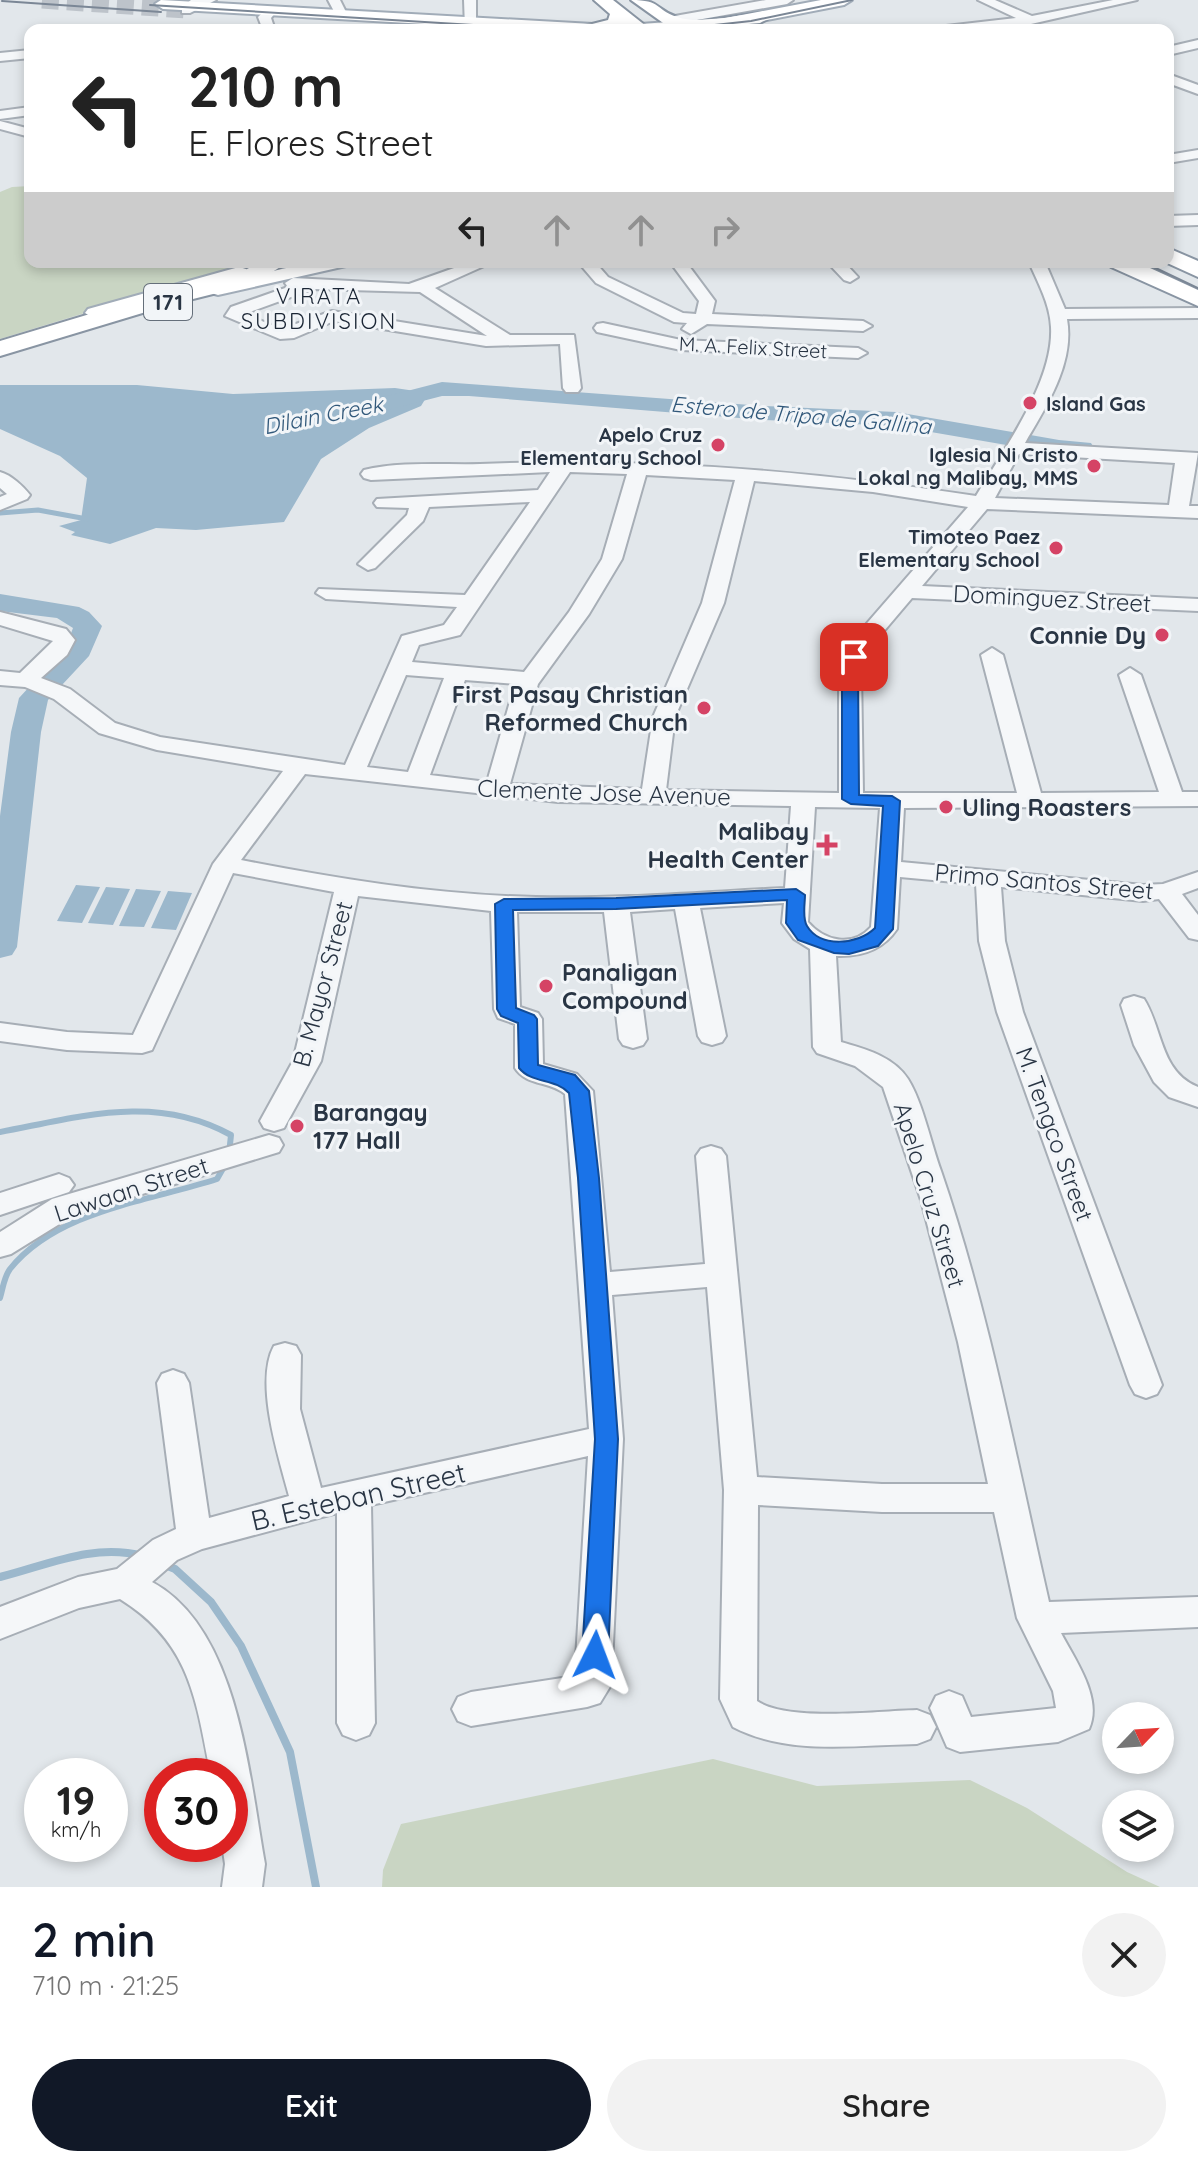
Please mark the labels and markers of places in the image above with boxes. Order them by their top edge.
place label: Island Gas [1046,391,1146,416]
marker: Island Gas [1021,394,1039,412]
place label: Apelo Cruz Elementary School [520,422,702,470]
marker: Apelo Cruz Elementary School [709,436,727,454]
place label: Iglesia Ni Cristo Lokal ng Malibay, MMS [857,442,1078,490]
marker: Iglesia Ni Cristo Lokal ng Malibay, MMS [1085,457,1103,475]
place label: Timoteo Paez Elementary School [858,524,1040,572]
marker: Timoteo Paez Elementary School [1047,539,1065,557]
place label: Connie Dy [1030,620,1146,650]
pin [820,623,888,691]
marker: Connie Dy [1153,626,1171,644]
place label: First Pasay Christian Reformed Church [452,679,688,737]
marker: First Pasay Christian Reformed Church [695,699,713,717]
place label: Uling Roasters [962,792,1131,822]
marker: Uling Roasters [937,798,955,816]
place label: Malibay Health Center [648,816,809,874]
marker: Malibay Health Center [816,834,838,856]
place label: Panaligan Compound [562,957,688,1015]
marker: Panaligan Compound [537,977,555,995]
place label: Barangay 177 Hall [313,1097,428,1155]
marker: Barangay 177 Hall [288,1117,306,1135]

